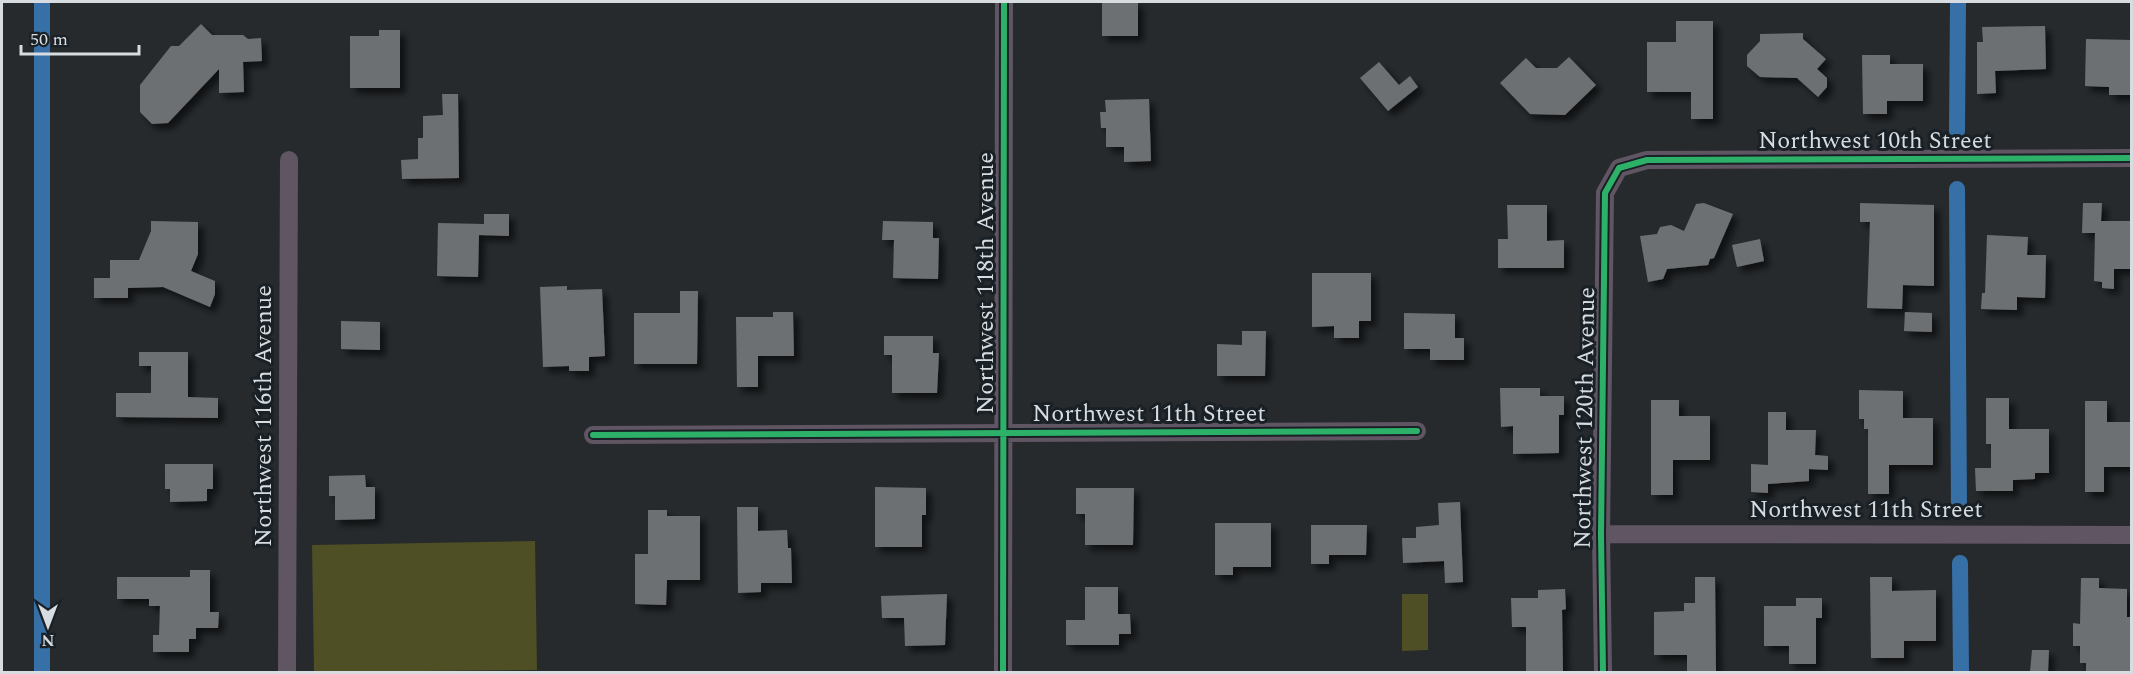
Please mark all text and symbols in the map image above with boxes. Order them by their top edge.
scale bar [21,18,140,56]
text: 50 m [30,26,68,53]
street label: Northwest 10th Street [1758,123,1992,159]
street label: Northwest 118th Avenue [968,152,1004,414]
street label: Northwest 116th Avenue [246,285,282,547]
street label: Northwest 120th Avenue [1565,287,1605,549]
street label: Northwest 11th Street [1032,396,1266,432]
street label: Northwest 11th Street [1749,492,1983,528]
north arrow [18,596,78,656]
text: N [41,628,55,652]

